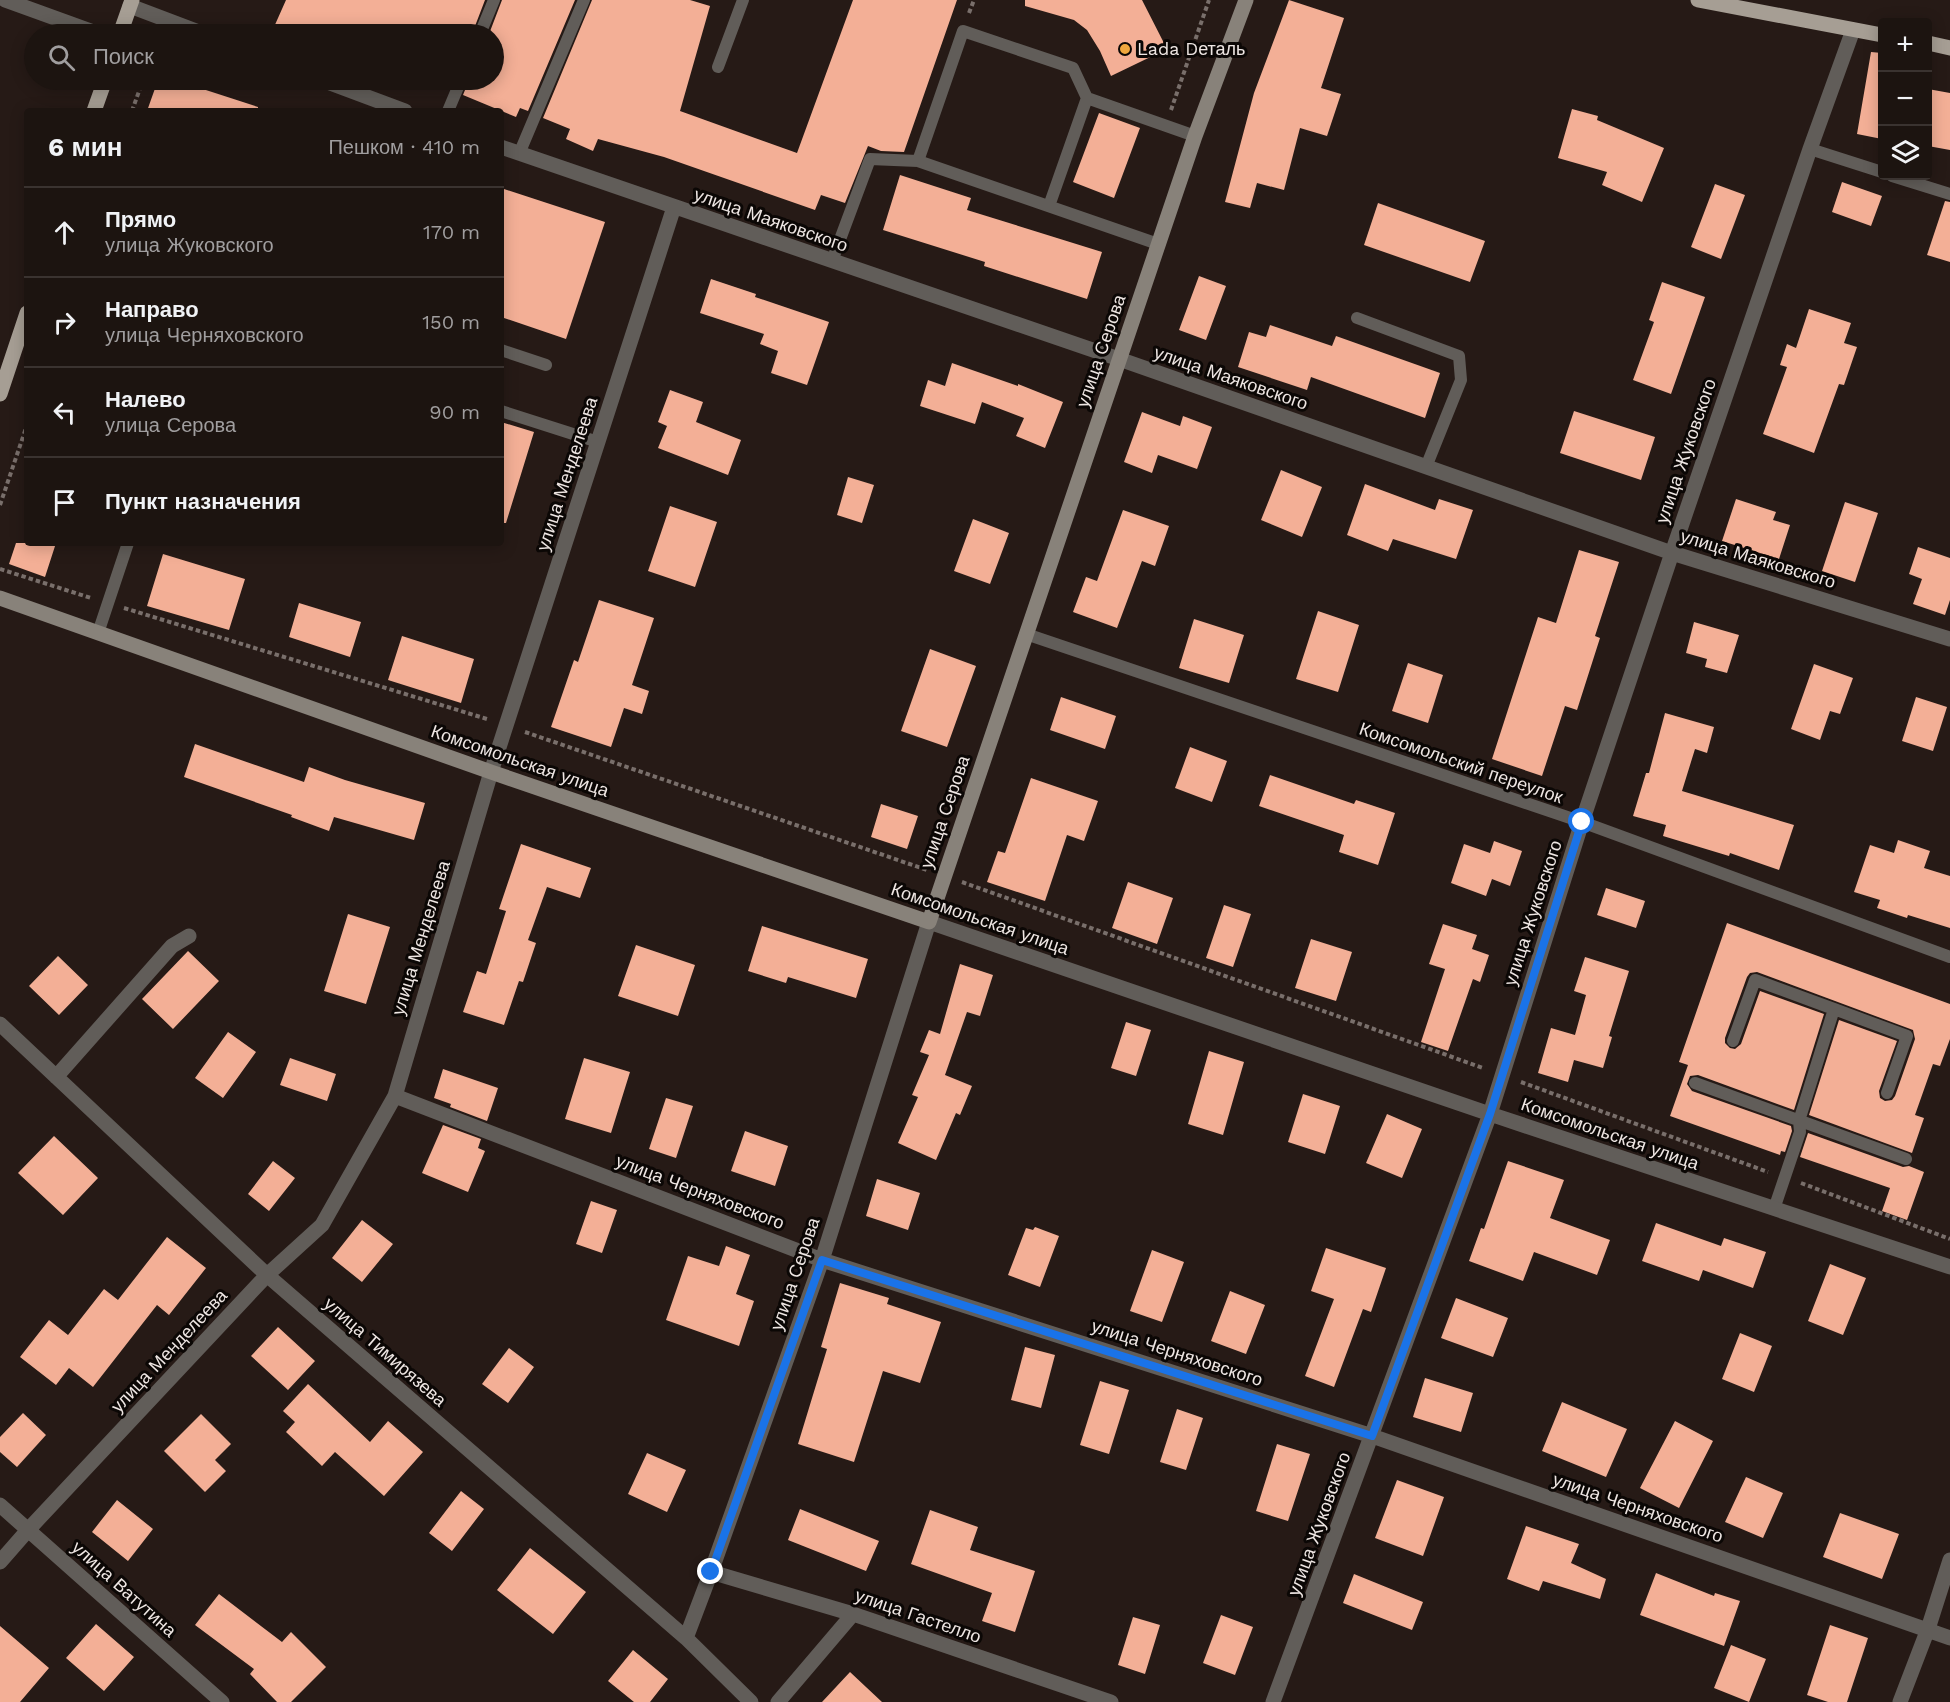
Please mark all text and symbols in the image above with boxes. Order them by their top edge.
map controls [1878,18,1932,180]
button: + [1878,18,1932,72]
search box [24,24,504,90]
place label: Lada Dеталь [1137,38,1245,59]
icon: search [45,41,78,74]
marker: Lada Dеталь [1118,42,1132,56]
text: Поиск [93,44,154,69]
button: − [1878,72,1932,126]
button: layers [1878,126,1932,180]
text: 6 мин [48,132,122,162]
text: Пешком · 410 m [328,135,480,159]
street label: улица Маяковского [691,183,851,256]
text: Прямо [105,207,176,232]
icon: ahead [48,216,81,249]
text: 170 m [423,220,480,244]
text: улица Жуковского [105,233,274,257]
street label: улица Серова [1071,291,1130,410]
text: Направо [105,297,199,322]
icon: right [48,306,81,339]
text: 150 m [422,310,480,334]
text: улица Черняховского [105,323,304,347]
street label: улица Маяковского [1151,341,1311,414]
street label: улица Жуковского [1651,376,1720,526]
text: Налево [105,387,186,412]
street label: улица Менделеева [532,393,602,553]
icon: left [48,396,81,429]
text: 90 m [429,400,480,424]
text: улица Серова [105,413,236,437]
icon: arrive [48,486,81,519]
text: Пункт назначения [105,489,301,514]
street label: улица Маяковского [1678,525,1838,592]
street label: Комсомольский переулок [1357,718,1566,807]
street label: Комсомольская улица [429,720,613,801]
street label: улица Серова [915,752,974,871]
route start [1568,808,1594,834]
street label: улица Жуковского [1499,837,1566,988]
street label: улица Менделеева [387,857,454,1018]
street label: Комсомольская улица [889,878,1073,959]
street label: Комсомольская улица [1519,1093,1703,1174]
street label: улица Черняховского [613,1150,787,1233]
street label: улица Серова [765,1214,824,1333]
street label: улица Менделеева [106,1284,232,1417]
street label: улица Тимирязева [320,1293,452,1411]
street label: улица Черняховского [1089,1315,1265,1390]
street label: улица Жуковского [1283,1449,1354,1599]
street label: улица Черняховского [1550,1468,1726,1547]
street label: улица Ватутина [68,1536,181,1642]
route end [697,1558,723,1584]
street label: улица Гастелло [852,1584,984,1647]

